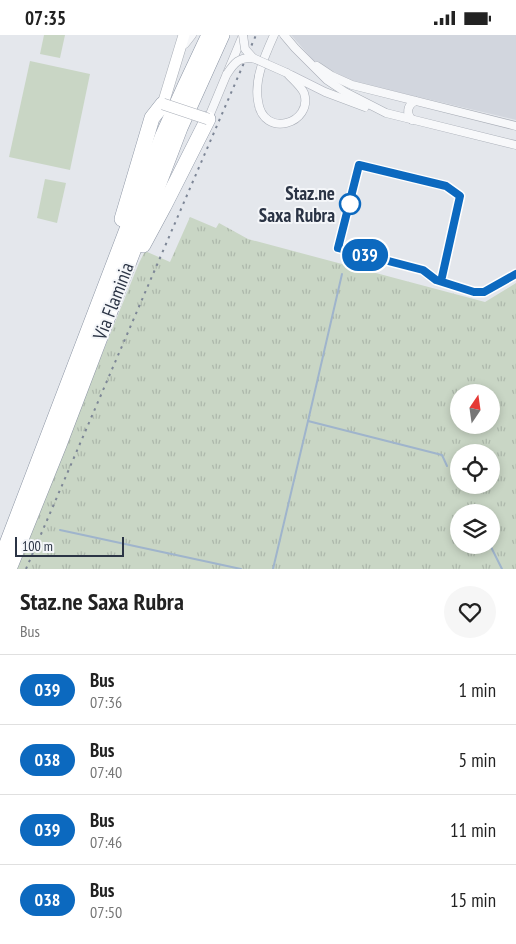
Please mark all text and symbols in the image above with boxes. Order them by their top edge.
text: 07:35 [25,6,66,30]
place label: Staz.ne Saxa Rubra [259,181,335,227]
marker: Staz.ne Saxa Rubra [339,193,361,215]
line badge: 039 [336,239,394,271]
text: 039 [352,243,378,266]
street label: Via Flaminia [87,259,139,344]
north arrow [450,384,500,434]
map controls [450,384,500,554]
button: locate [450,444,500,494]
button: layers [450,504,500,554]
scale bar [15,534,124,557]
text: 100 m [22,537,53,555]
text: Staz.ne Saxa Rubra [20,586,184,617]
button: heart [444,586,496,638]
text: Bus [20,621,40,641]
text: Bus [90,668,114,692]
text: 039 [35,678,60,701]
text: 1 min [459,678,496,702]
text: 07:36 [90,692,122,712]
text: Bus [90,738,114,762]
text: 038 [35,748,60,771]
text: 5 min [459,748,496,772]
text: 07:40 [90,762,122,782]
text: Bus [90,808,114,832]
text: 039 [35,818,60,841]
text: 11 min [450,818,496,842]
text: 07:46 [90,832,122,852]
text: Bus [90,878,114,902]
text: 038 [35,888,60,911]
text: 15 min [450,888,496,912]
text: 07:50 [90,902,122,922]

